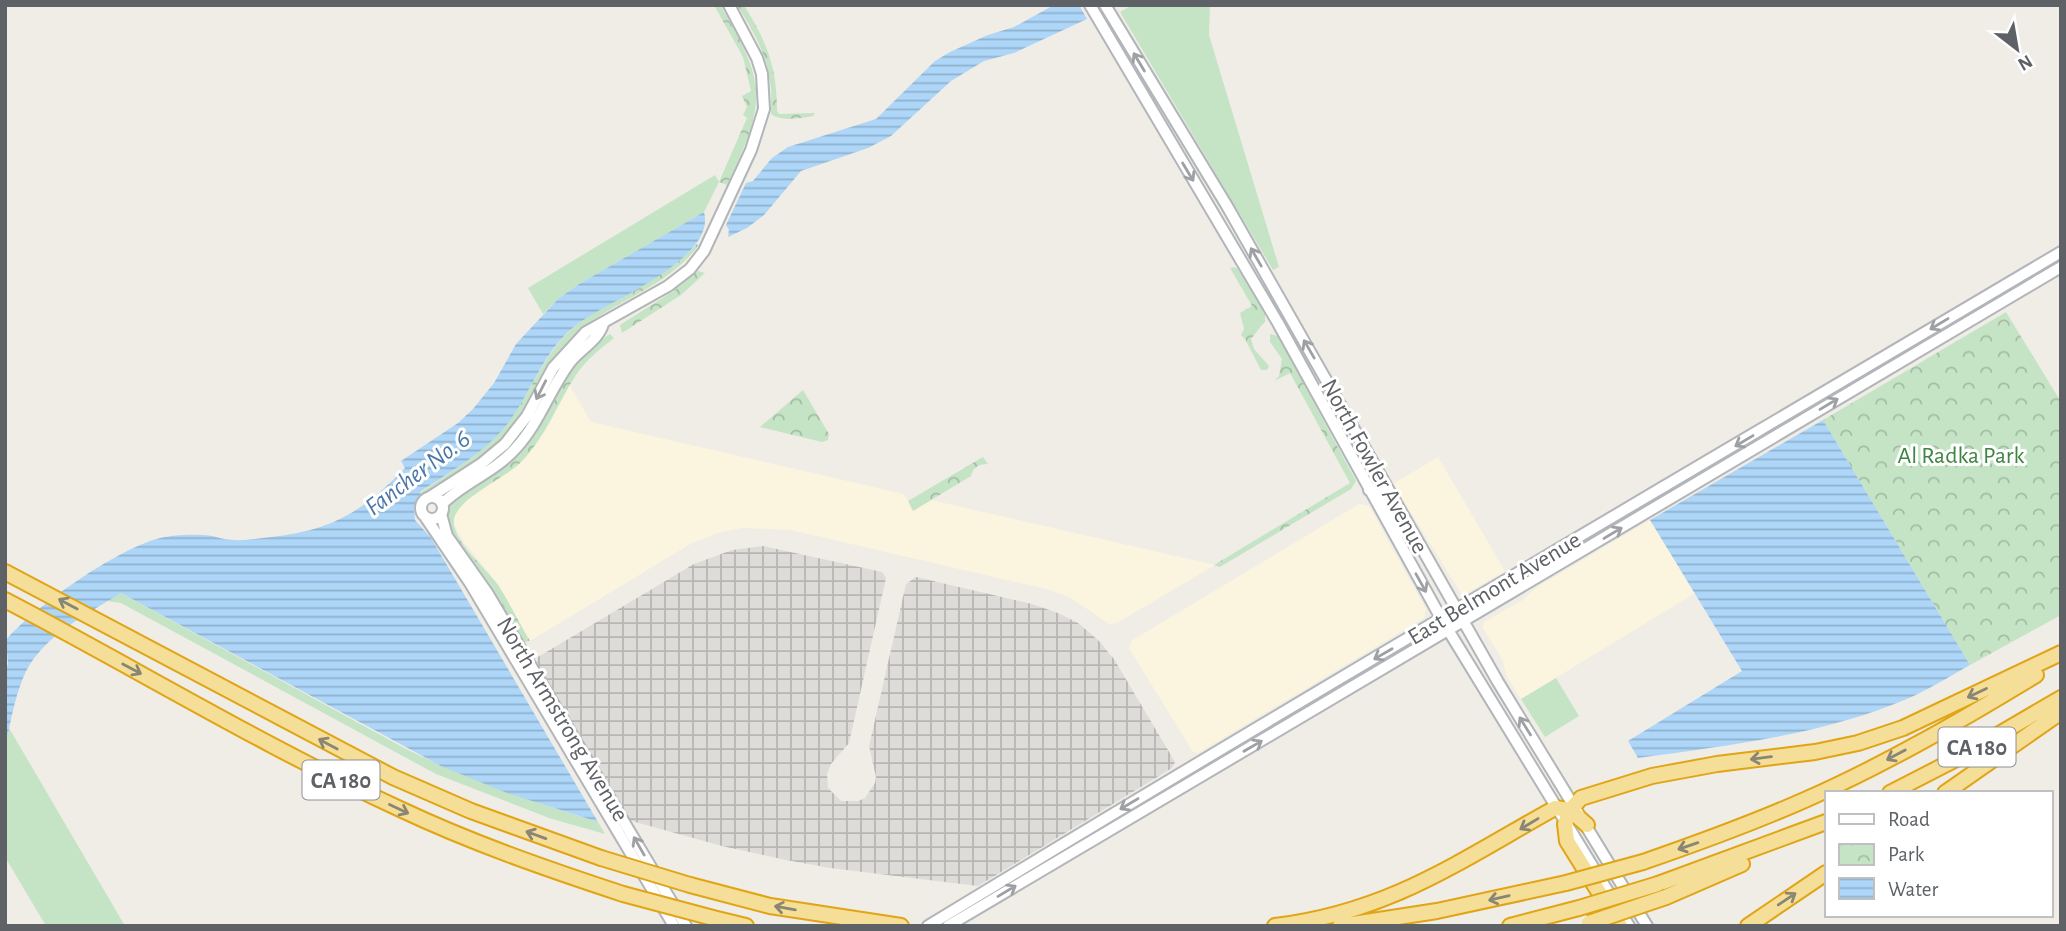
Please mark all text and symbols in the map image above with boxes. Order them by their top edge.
north arrow [1982,14,2052,84]
text: N [2014,51,2036,74]
one-way arrow [1132,53,1146,73]
one-way arrow [1182,162,1196,182]
one-way arrow [1249,247,1262,268]
one-way arrow [1929,318,1950,331]
one-way arrow [1302,340,1316,360]
street label: North Fowler Avenue [1316,375,1432,558]
one-way arrow [534,379,548,400]
one-way arrow [1819,397,1839,411]
water label: Fancher No. 6 [360,425,475,520]
one-way arrow [1734,434,1754,448]
park label: Al Radka Park [1897,444,2025,468]
one-way arrow [1602,526,1622,540]
street label: East Belmont Avenue [1404,528,1585,650]
one-way arrow [1415,572,1428,593]
one-way arrow [58,597,79,610]
street label: North Armstrong Avenue [492,613,633,826]
one-way arrow [1373,648,1394,661]
one-way arrow [122,662,142,676]
one-way arrow [1967,688,1988,701]
one-way arrow [1518,716,1532,736]
road number: CA 180 [1938,727,2016,766]
one-way arrow [318,737,339,750]
one-way arrow [1242,739,1263,752]
one-way arrow [1886,749,1907,762]
one-way arrow [1750,752,1773,765]
road number: CA 180 [302,760,380,800]
legend [1825,791,2052,917]
one-way arrow [1119,797,1139,811]
one-way arrow [388,803,409,816]
text: Road [1888,809,1930,830]
one-way arrow [1519,817,1539,831]
one-way arrow [526,828,548,840]
one-way arrow [632,836,646,856]
one-way arrow [1677,841,1699,853]
text: Park [1888,844,1925,865]
text: Water [1888,879,1938,900]
one-way arrow [996,883,1016,897]
one-way arrow [1488,891,1511,905]
one-way arrow [1777,892,1796,907]
one-way arrow [774,901,797,914]

